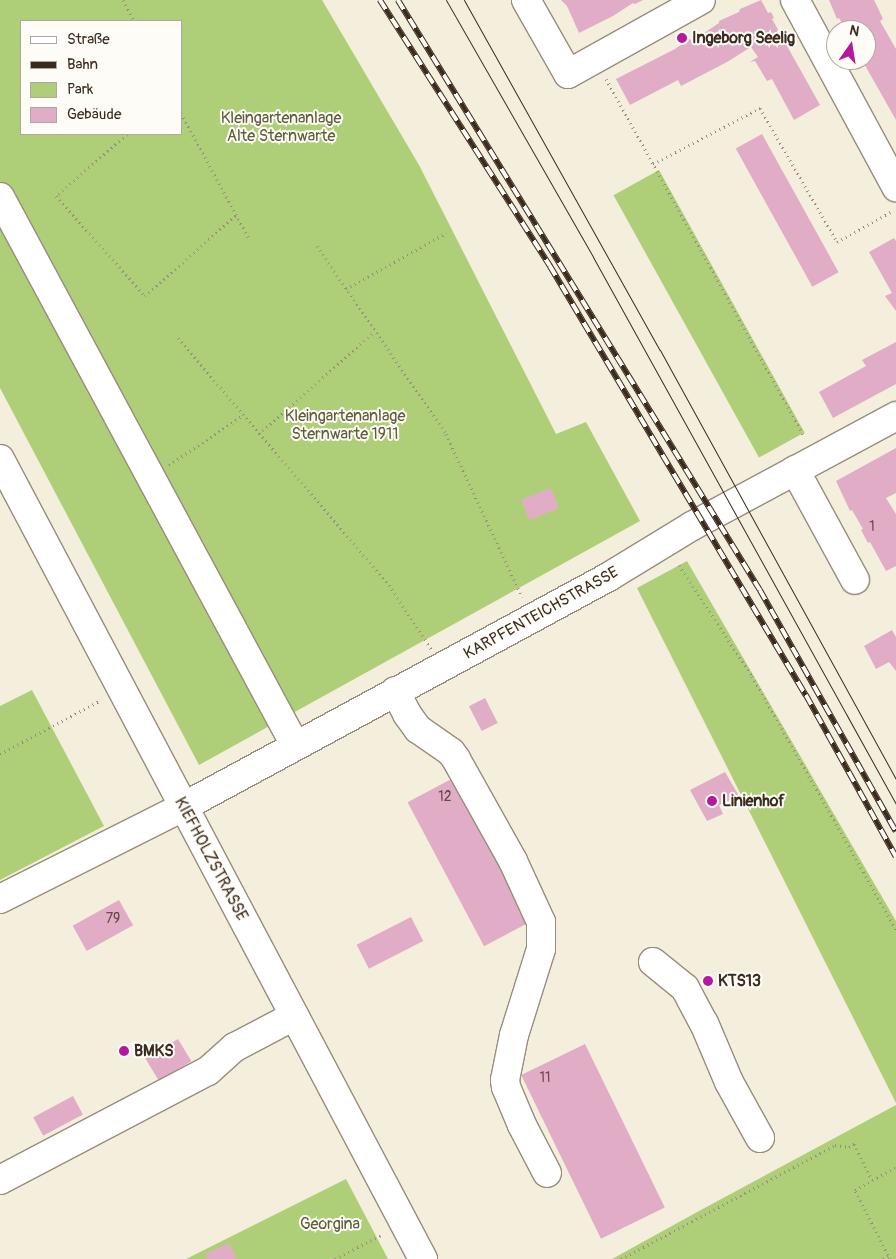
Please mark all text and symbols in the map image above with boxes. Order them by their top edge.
legend [20,20,182,135]
north arrow [826,20,876,70]
text: N [848,22,861,40]
place label: Ingeborg Seelig [692,28,795,48]
text: Straße [67,30,110,49]
marker: Ingeborg Seelig [676,32,688,44]
text: Bahn [67,55,98,74]
text: Park [67,80,93,99]
text: Gebäude [67,105,121,124]
park label: Kleingartenanlage Alte Sternwarte [221,108,341,146]
park label: Kleingartenanlage Sternwarte 1911 [285,406,405,444]
house number: 1 [869,519,875,535]
street label: KARPFENTEICHSTRASSE [460,562,622,664]
house number: 12 [438,789,452,805]
place label: Linienhof [722,791,785,811]
street label: KIEFHOLZSTRASSE [170,794,252,924]
marker: Linienhof [706,795,718,807]
house number: 79 [106,911,120,927]
place label: KTS13 [718,971,761,991]
marker: KTS13 [702,975,714,987]
place label: BMKS [134,1041,174,1061]
marker: BMKS [118,1045,130,1057]
house number: 11 [540,1070,550,1086]
park label: Georgina [300,1214,360,1234]

